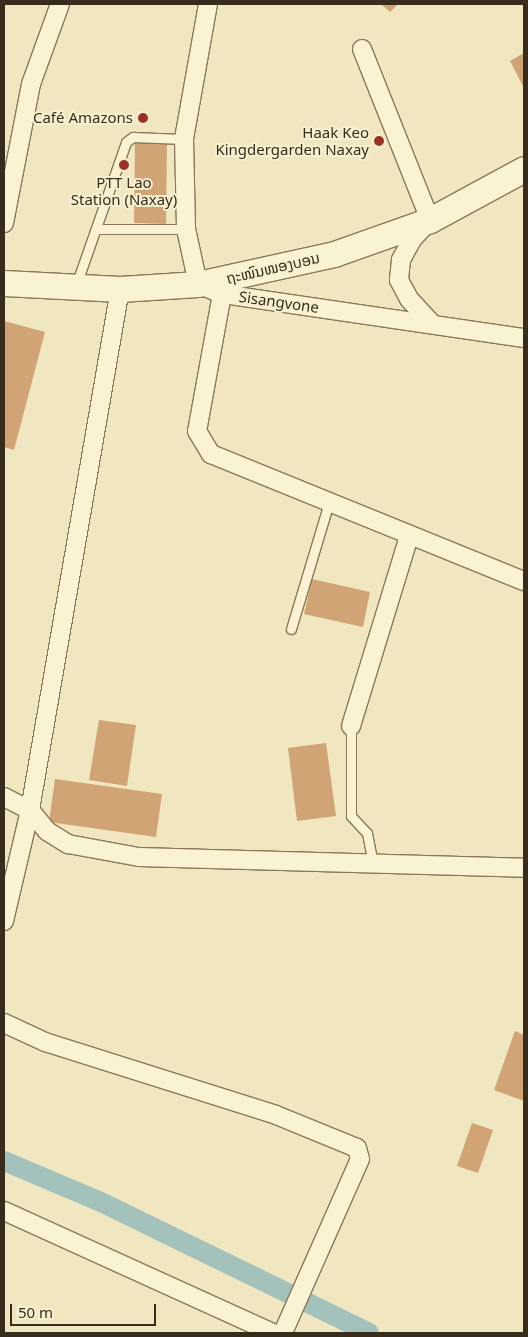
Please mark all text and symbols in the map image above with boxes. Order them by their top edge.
place label: Café Amazons [33,109,133,127]
marker: Café Amazons [137,112,149,124]
place label: Haak Keo Kingdergarden Naxay [215,123,369,158]
marker: Haak Keo Kingdergarden Naxay [373,135,385,147]
marker: PTT Lao Station (Naxay) [118,159,130,171]
place label: PTT Lao Station (Naxay) [71,173,177,208]
street label: ຖະໜົນໜອງບອນ [224,248,322,288]
street label: Sisangvone [238,287,320,317]
scale bar [12,1294,159,1326]
text: 50 m [18,1300,53,1325]

